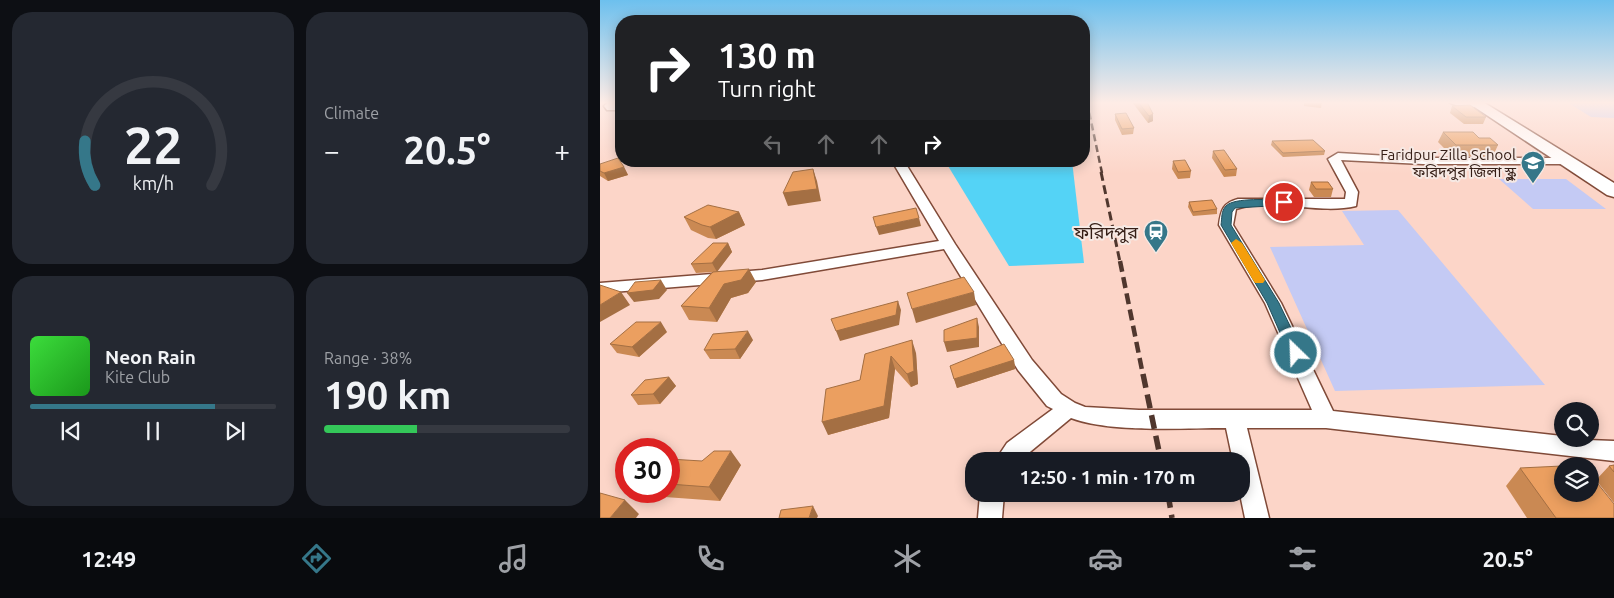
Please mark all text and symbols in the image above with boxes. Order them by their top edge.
icon: right [635,35,700,100]
text: 130 m [718,35,816,75]
text: Turn right [718,76,816,101]
text: Climate [324,104,379,122]
text: 22 [124,116,182,174]
text: 20.5° [403,129,491,171]
icon: left [759,130,787,158]
icon: ahead [812,130,840,158]
icon: ahead [865,130,893,158]
icon: right [918,130,946,158]
text: − [324,135,340,166]
text: + [554,135,570,166]
place label: Faridpur Zilla School ফরিদপুর জিলা স্কুল [1380,146,1516,181]
school or university icon: Faridpur Zilla School ফরিদপুর জিলা স্কুল [1520,150,1546,184]
text: km/h [132,173,174,193]
pin [1263,181,1305,223]
icon: arrive [1270,188,1298,216]
station icon: ফরিদপুর [1143,219,1169,253]
place label: ফরিদপুর [1073,222,1138,244]
position arrow [1269,326,1321,378]
text: Neon Rain [105,346,196,368]
text: Range · 38% [324,349,412,367]
text: Kite Club [105,368,170,386]
text: 190 km [324,374,451,416]
map controls [1554,402,1599,502]
button: search [1554,402,1599,447]
icon: previous [57,417,85,445]
icon: pause [139,417,167,445]
icon: next [221,417,249,445]
speed limit sign: 30 [615,438,680,503]
button: layers [1554,457,1599,502]
text: 12:50 · 1 min · 170 m [1020,466,1195,488]
icon: directions [299,541,334,576]
icon: music [496,541,531,576]
icon: phone [693,541,728,576]
icon: climate [890,541,925,576]
icon: car [1088,541,1123,576]
icon: filters [1285,541,1320,576]
text: 12:49 [81,546,136,571]
text: 20.5° [1482,546,1533,571]

